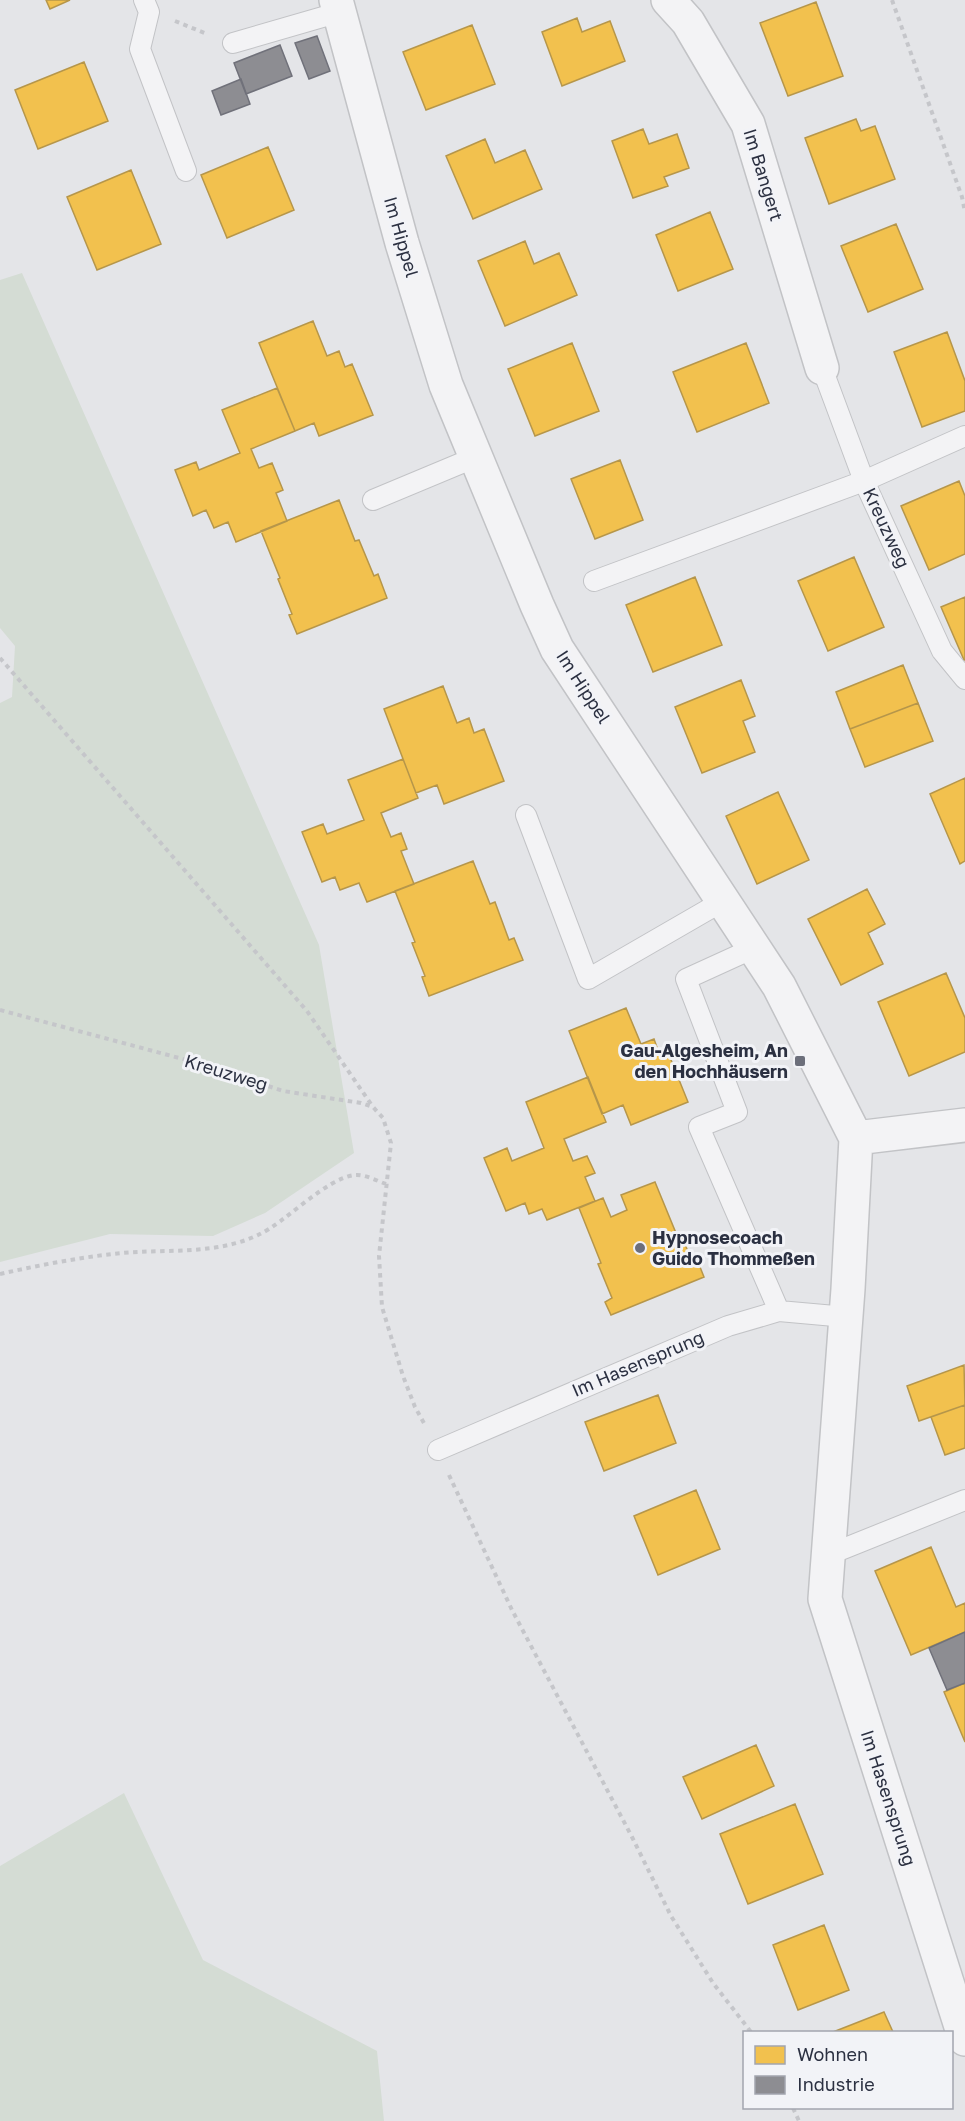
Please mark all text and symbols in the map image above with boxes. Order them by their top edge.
street label: Im Bangert [739,126,788,224]
street label: Im Hippel [380,194,424,280]
street label: Kreuzweg [859,484,915,571]
street label: Im Hippel [552,646,616,727]
place label: Gau-Algesheim, An den Hochhäusern [620,1039,788,1082]
street label: Kreuzweg [182,1049,271,1095]
marker: Gau-Algesheim, An den Hochhäusern [793,1054,807,1068]
place label: Hypnosecoach Guido Thommeßen [652,1226,815,1269]
marker: Hypnosecoach Guido Thommeßen [633,1241,647,1255]
street label: Im Hasensprung [568,1325,707,1401]
street label: Im Hasensprung [857,1727,921,1868]
legend [743,2031,953,2109]
text: Wohnen [797,2043,868,2065]
text: Industrie [797,2073,875,2095]

